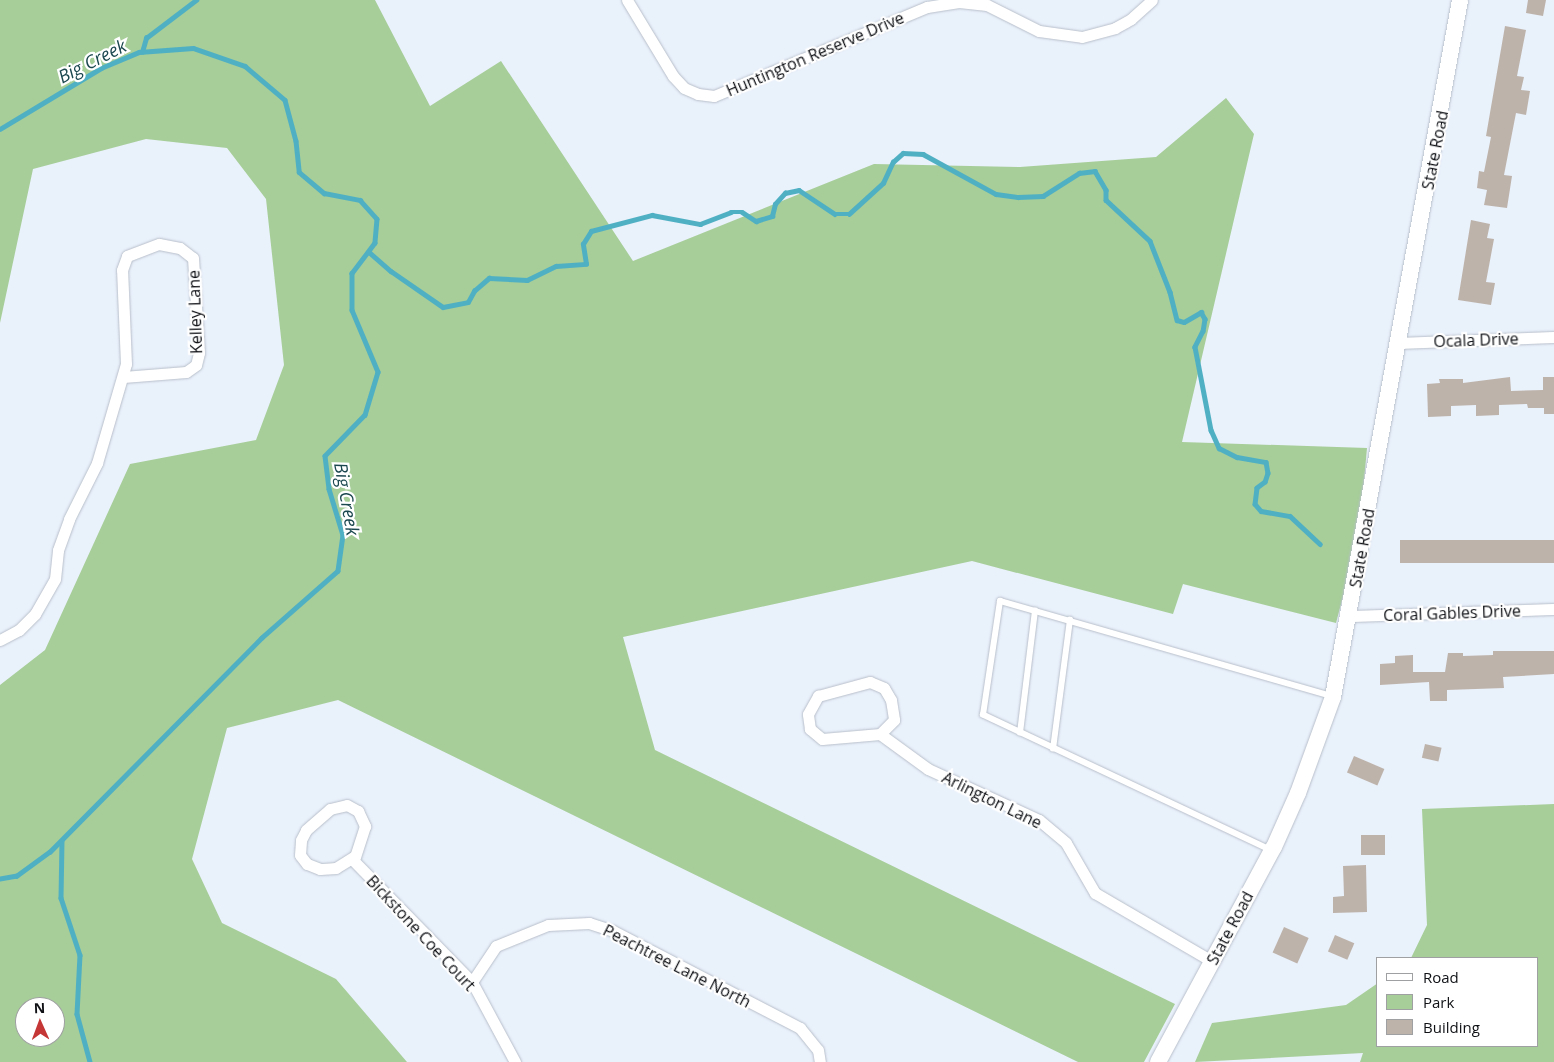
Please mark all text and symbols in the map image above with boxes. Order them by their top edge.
street label: Huntington Reserve Drive [723,8,907,100]
water label: Big Creek [54,35,130,87]
street label: State Road [1418,109,1452,191]
street label: Kelley Lane [184,270,206,354]
street label: Ocala Drive [1433,329,1519,351]
water label: Big Creek [330,461,364,537]
street label: State Road [1346,507,1378,589]
street label: Coral Gables Drive [1383,601,1521,625]
street label: Arlington Lane [939,768,1045,832]
street label: Bickstone Coe Court [363,871,479,995]
street label: State Road [1203,888,1257,968]
street label: Peachtree Lane North [600,920,754,1012]
legend [1376,957,1539,1047]
text: Road [1423,967,1459,987]
text: Park [1423,992,1454,1012]
north arrow [15,997,65,1047]
text: N [33,998,46,1017]
text: Building [1423,1017,1480,1037]

